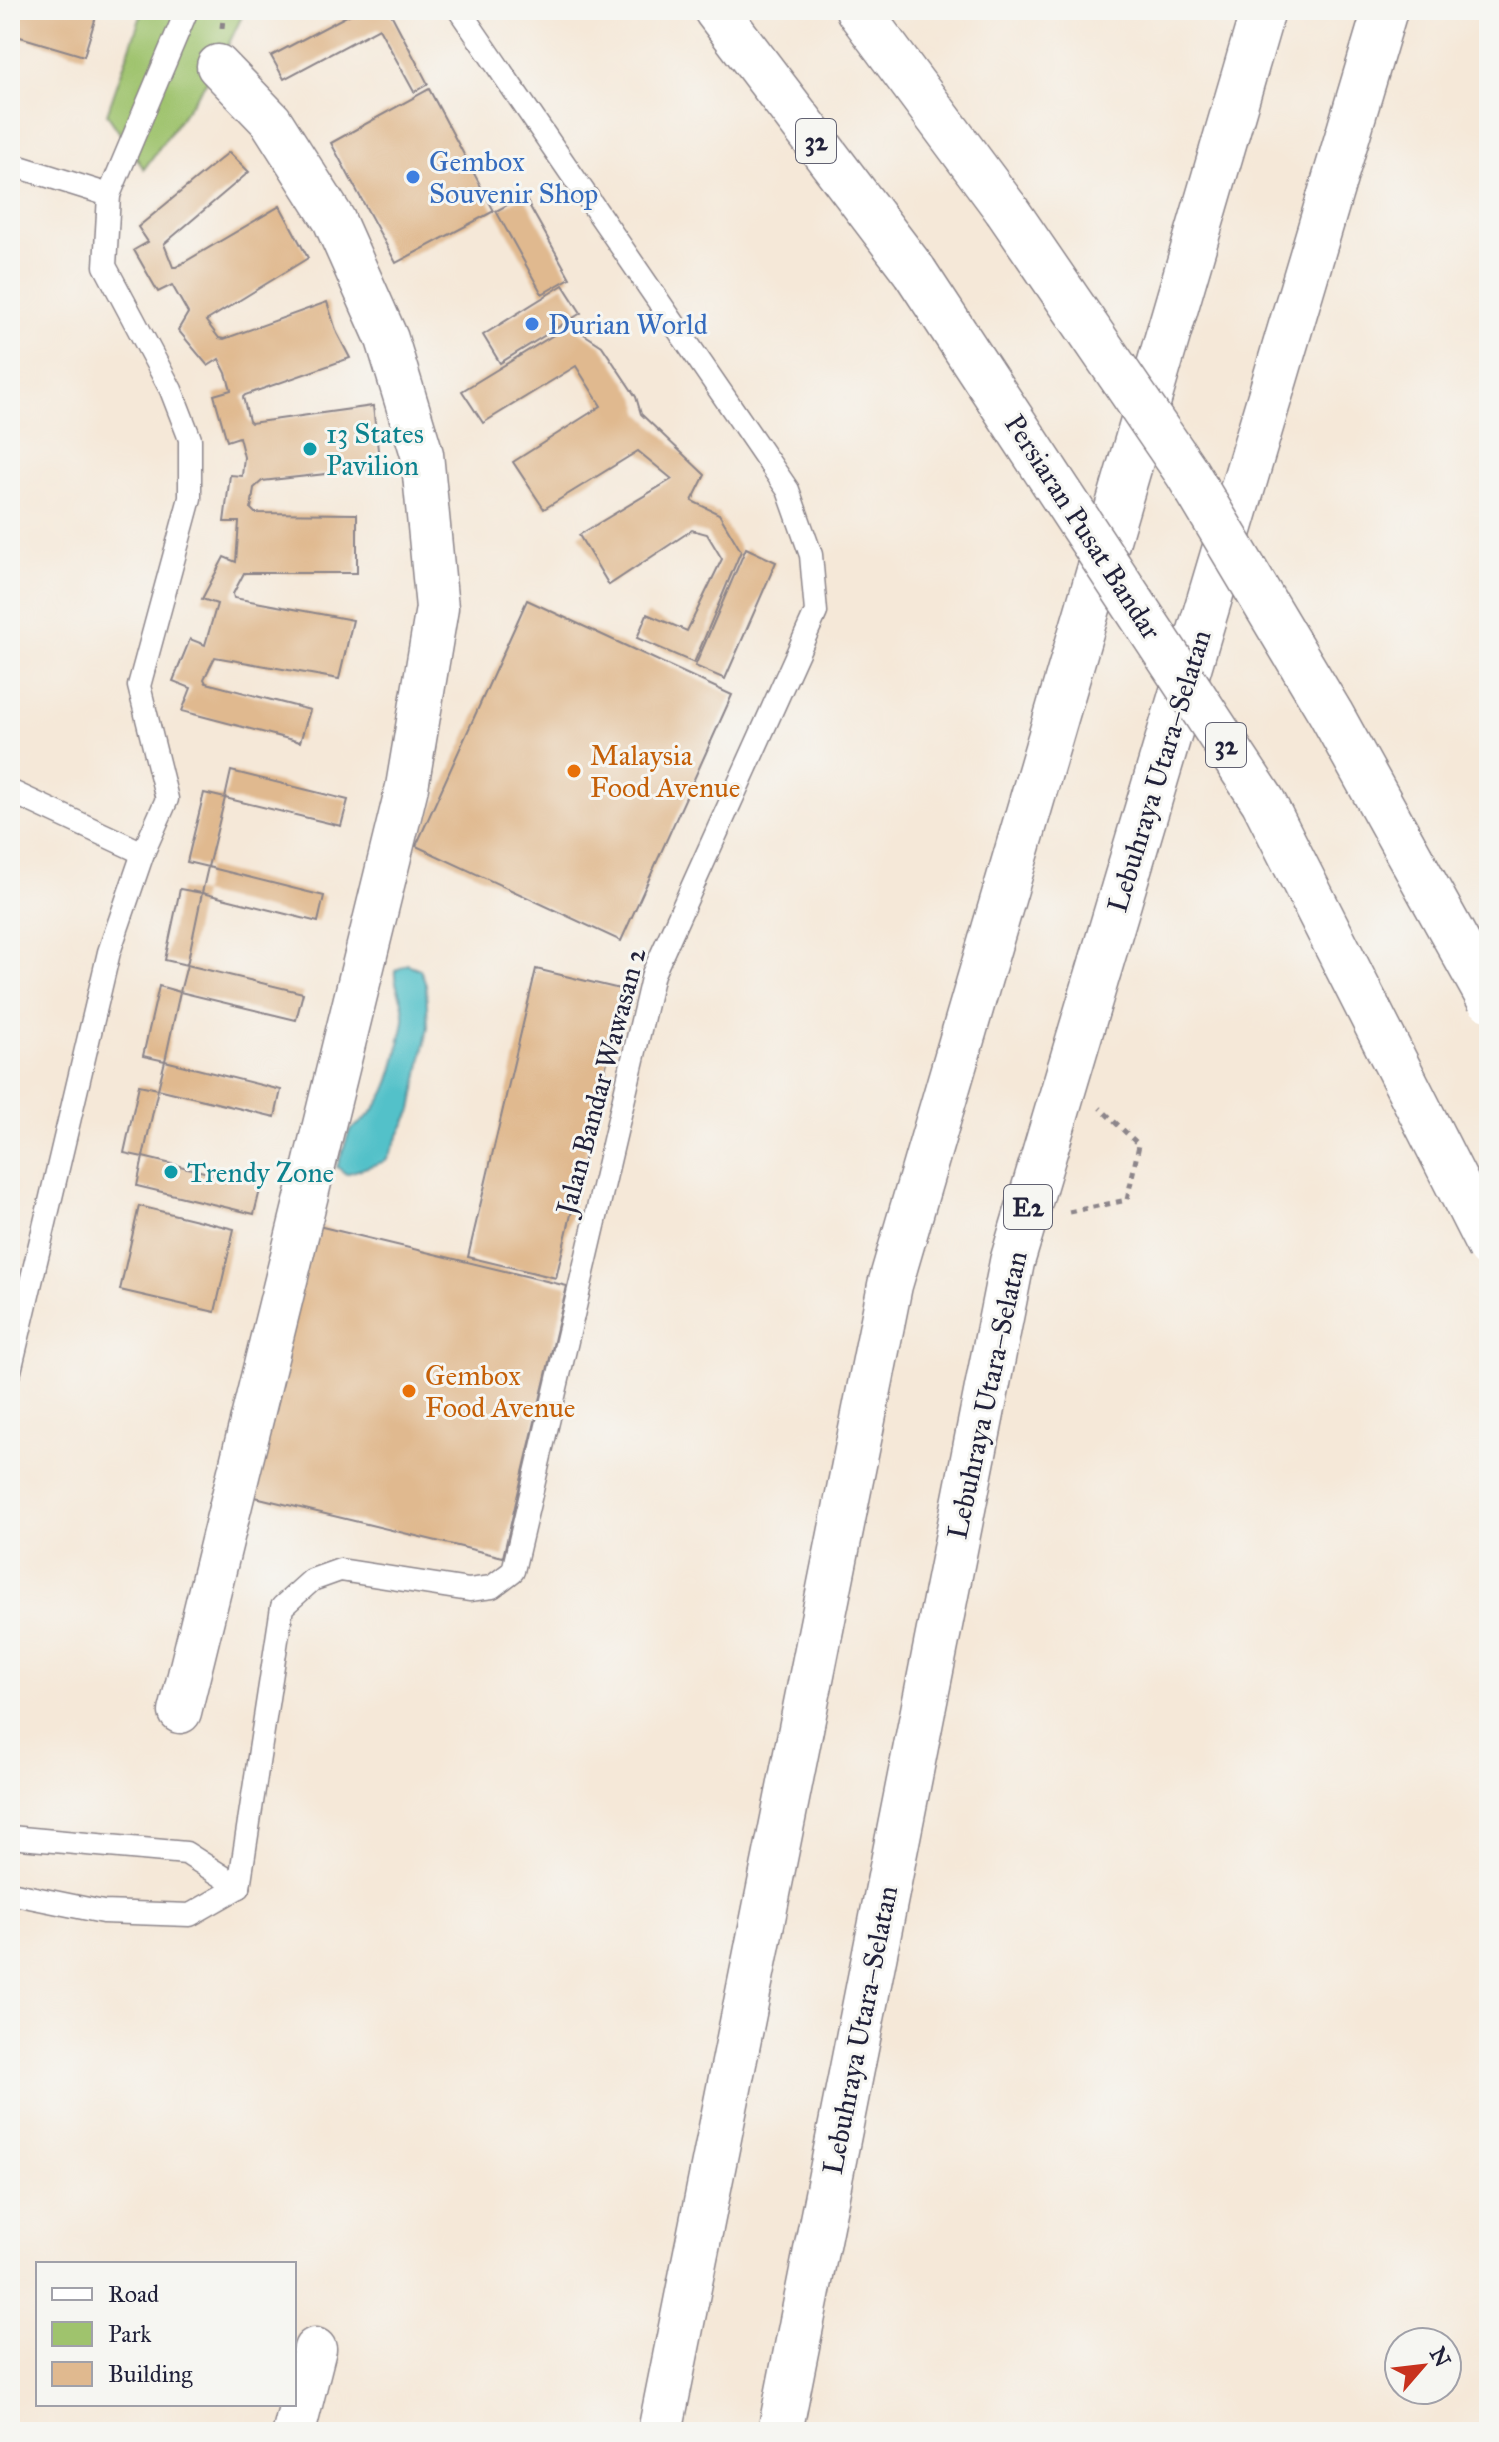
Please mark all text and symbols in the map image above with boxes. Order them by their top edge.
road number: 32 [796,119,836,163]
place label: Gembox Souvenir Shop [429,144,598,211]
marker: Gembox Souvenir Shop [404,168,422,186]
place label: Durian World [548,307,708,342]
marker: Durian World [523,315,541,333]
street label: Persiaran Pusat Bandar [997,408,1169,647]
place label: 13 States Pavilion [326,416,424,483]
marker: 13 States Pavilion [301,440,319,458]
street label: Lebuhraya Utara–Selatan [1099,626,1219,916]
road number: 32 [1206,723,1246,767]
place label: Malaysia Food Avenue [590,738,740,805]
marker: Malaysia Food Avenue [565,762,583,780]
street label: Jalan Bandar Wawasan 2 [548,943,654,1221]
place label: Trendy Zone [187,1155,334,1190]
marker: Trendy Zone [162,1163,180,1181]
road number: E2 [1004,1185,1052,1229]
street label: Lebuhraya Utara–Selatan [939,1248,1035,1542]
place label: Gembox Food Avenue [425,1358,575,1425]
marker: Gembox Food Avenue [400,1382,418,1400]
street label: Lebuhraya Utara–Selatan [815,1883,905,2177]
legend [36,2262,296,2406]
text: Road [108,2279,159,2309]
text: Park [108,2319,152,2349]
north arrow [1383,2326,1463,2406]
text: N [1424,2342,1457,2372]
text: Building [108,2359,193,2389]

